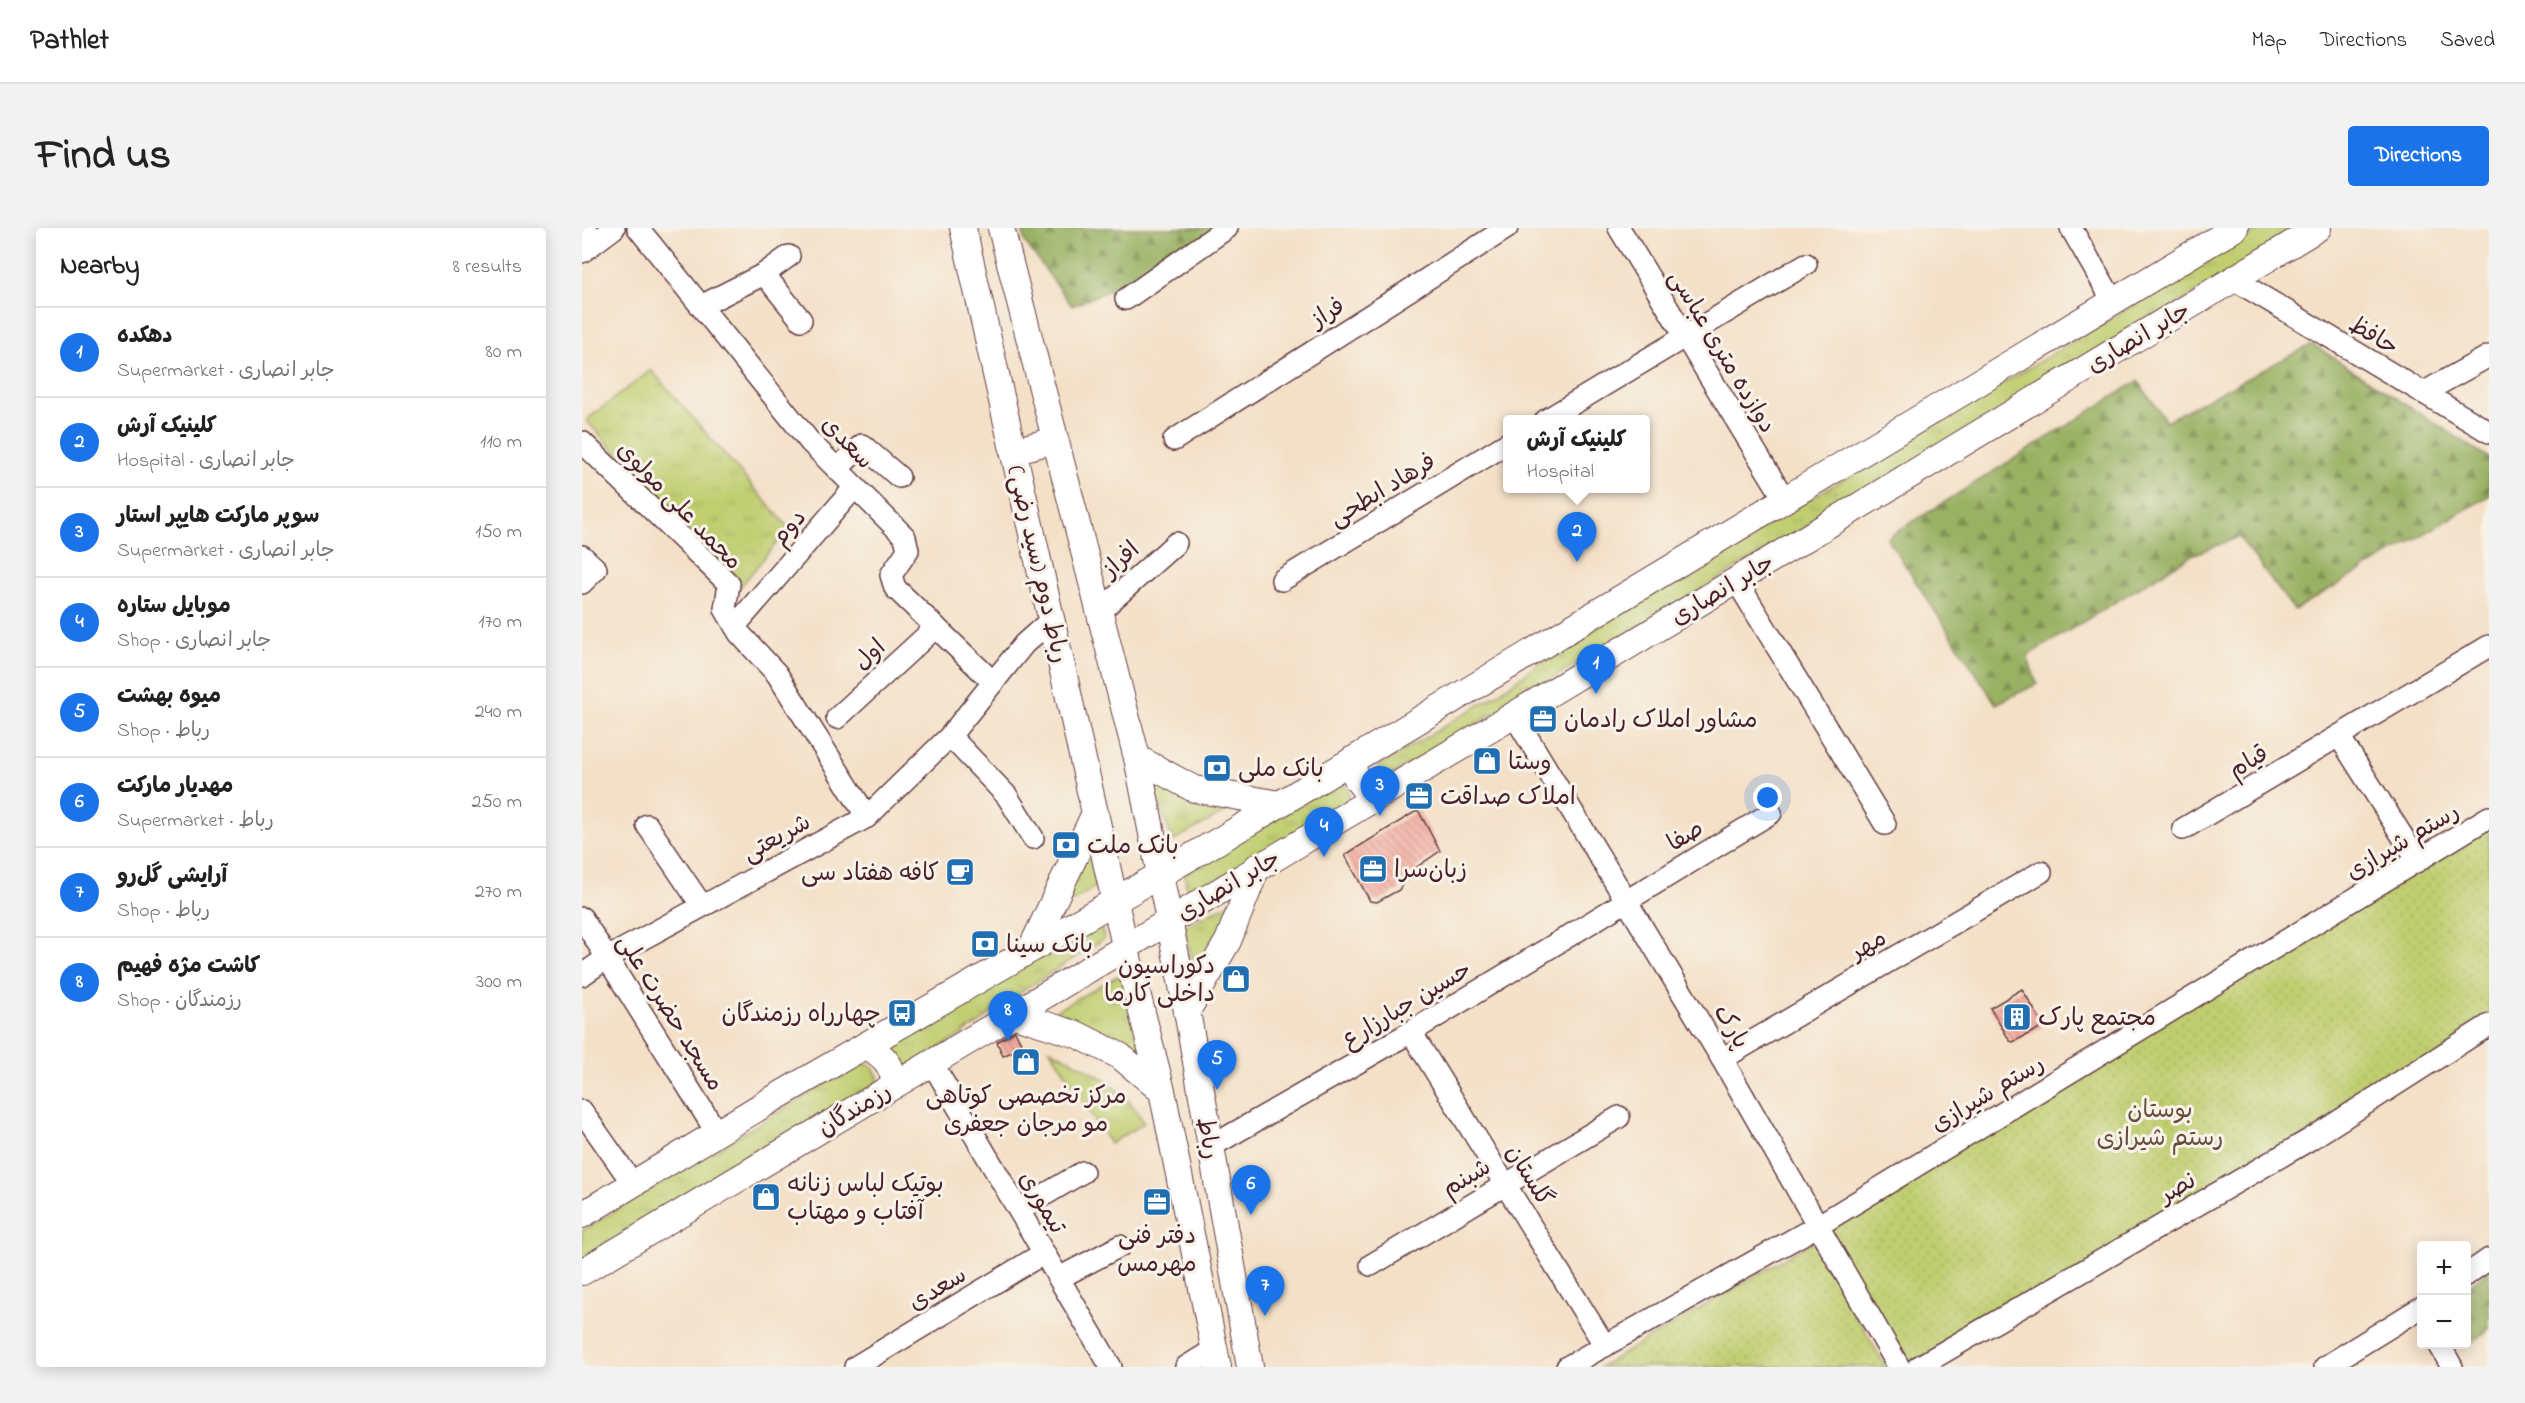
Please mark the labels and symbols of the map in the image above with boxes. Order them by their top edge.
street label: دوازده متری عباسی [1658,264,1783,441]
street label: فراز [1303,290,1352,339]
street label: جابر انصاری [2081,294,2198,384]
street label: حافظ [2341,309,2404,366]
street label: سعدی [812,409,881,478]
street label: محمد علی مولوی [607,434,749,579]
street label: فرهاد ابطحی [1323,445,1443,537]
street label: رباط دوم (سید رضی) [997,462,1076,667]
street label: دوم [764,502,816,555]
pin: 2 [1558,512,1596,562]
street label: افراز [1093,534,1149,589]
street label: جابر انصاری [1665,546,1782,636]
street label: اول [847,632,895,680]
pin: 1 [1576,644,1616,694]
office icon: مشاور املاک رادمان [1527,703,1559,735]
place label: مشاور املاک رادمان [1564,704,1757,739]
street label: قیام [2223,738,2276,789]
shop icon: وستا [1471,745,1503,777]
place label: وستا [1508,746,1552,781]
bank icon: بانک ملی [1201,752,1233,784]
place label: بانک ملی [1238,753,1324,788]
pin: 3 [1360,766,1400,816]
office icon: املاک صداقت [1403,780,1435,812]
place label: املاک صداقت [1440,781,1576,816]
your location [1753,783,1782,812]
street label: رستم شیرازی [2340,795,2467,891]
street label: شریعتی [737,806,818,872]
pin: 4 [1304,808,1344,857]
street label: صفا [1661,812,1711,862]
bank icon: بانک ملت [1050,829,1082,861]
place label: بانک ملت [1087,830,1179,865]
street label: جابر انصاری [1171,842,1288,932]
office icon: زبان‌سرا [1357,853,1389,885]
place label: زبان‌سرا [1394,854,1467,889]
cafe icon: کافه هفتاد سی [944,856,976,888]
place label: کافه هفتاد سی [801,857,939,892]
street label: مهر [1843,922,1894,971]
street label: مسجد حضرت علی [606,928,731,1099]
bank icon: بانک سینا [969,928,1001,960]
place label: بانک سینا [1006,929,1093,964]
place label: دکوراسیون داخلی کارما [1104,950,1215,1013]
street label: حسین جبارزارع [1336,953,1479,1059]
shop icon: دکوراسیون داخلی کارما [1220,963,1252,995]
pin: 8 [988,992,1028,1041]
bus stop icon: چهارراه رزمندگان [886,997,918,1029]
place label: چهارراه رزمندگان [721,998,881,1033]
street label: پارک [1703,998,1757,1056]
building icon: مجتمع پارک [2001,1001,2033,1033]
place label: مجتمع پارک [2038,1002,2156,1037]
pin: 5 [1198,1040,1236,1090]
shop icon: مرکز تخصصی کوتاهی مو مرجان جعفری [1010,1046,1042,1078]
street label: رستم شیرازی [1925,1047,2052,1143]
street label: رزمندگان [812,1075,899,1147]
place label: مرکز تخصصی کوتاهی مو مرجان جعفری [925,1080,1127,1143]
park label: بوستان رستم شیرازی [2097,1094,2223,1157]
street label: رباط [1186,1115,1227,1162]
street label: گلستان [1495,1139,1561,1214]
street label: شبنم [1436,1151,1498,1207]
street label: نصر [2151,1164,2204,1215]
street label: تیموری [1008,1165,1074,1242]
pin: 6 [1232,1166,1270,1215]
place label: بوتیک لباس زنانه آفتاب و مهتاب [787,1168,944,1231]
shop icon: بوتیک لباس زنانه آفتاب و مهتاب [750,1181,782,1213]
office icon: دفتر فنی مهرمس [1141,1186,1173,1218]
place label: دفتر فنی مهرمس [1117,1220,1197,1283]
street label: سعدی [902,1259,974,1321]
pin: 7 [1246,1266,1284,1316]

